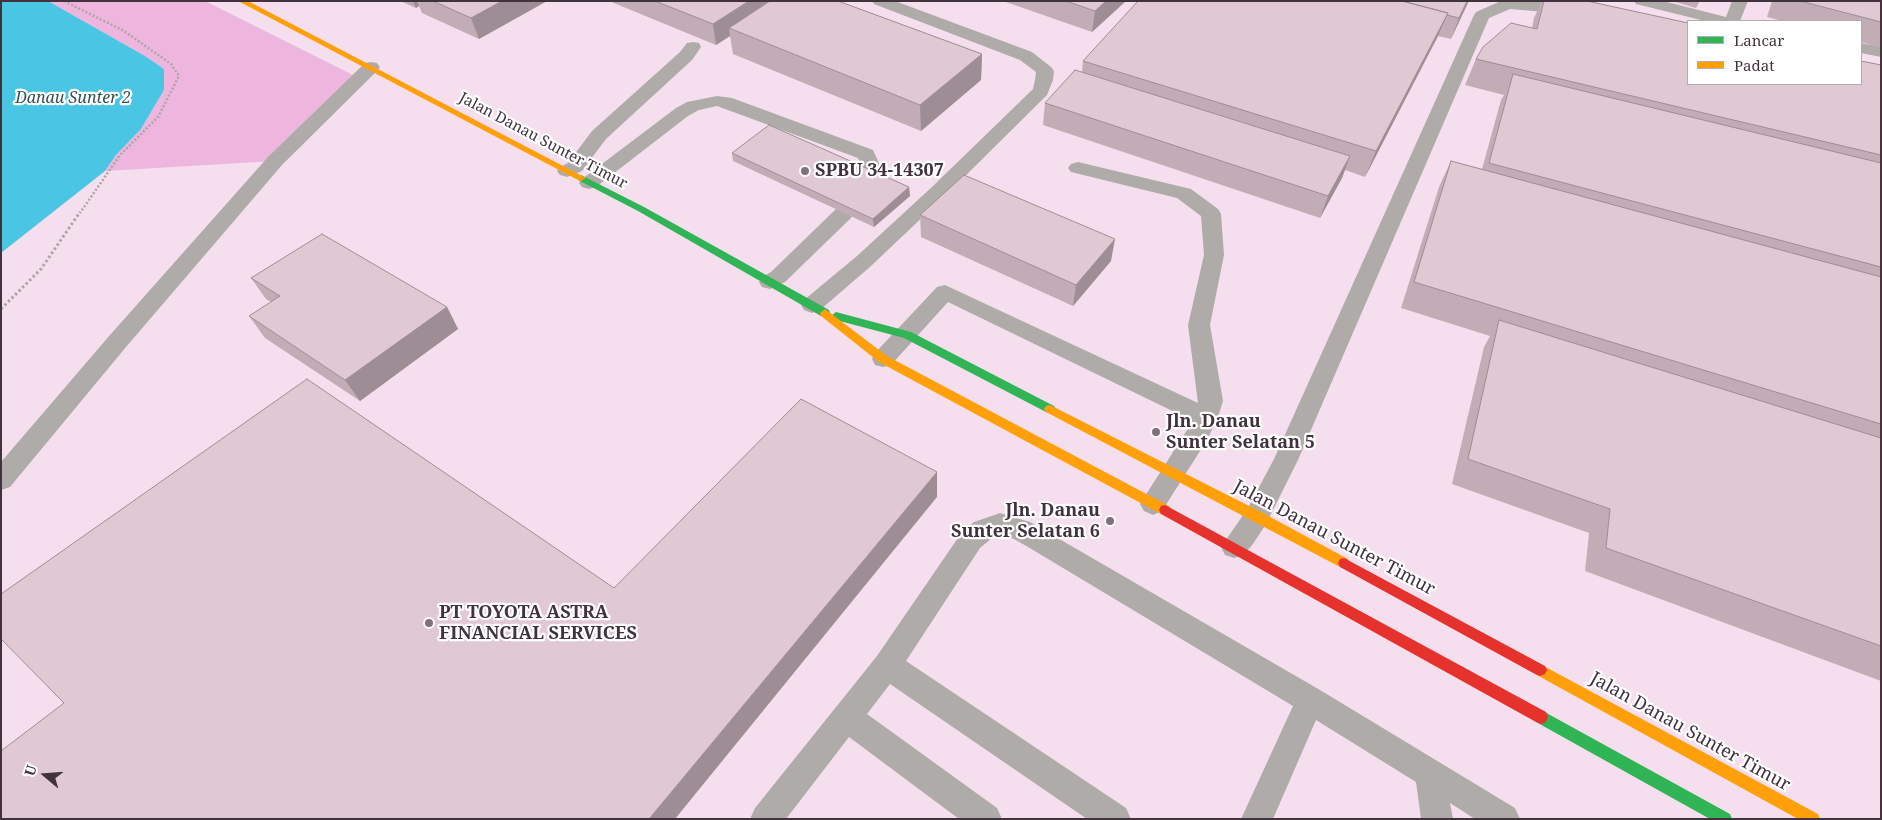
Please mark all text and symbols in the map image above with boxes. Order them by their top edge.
legend [1687,20,1862,85]
text: Lancar [1734,30,1784,50]
text: Padat [1734,55,1774,75]
water label: Danau Sunter 2 [15,88,131,108]
street label: Jalan Danau Sunter Timur [456,89,630,193]
place label: SPBU 34-14307 [815,160,944,182]
marker: SPBU 34-14307 [799,165,811,177]
place label: Jln. Danau Sunter Selatan 5 [1166,411,1315,454]
marker: Jln. Danau Sunter Selatan 5 [1150,426,1162,438]
street label: Jalan Danau Sunter Timur [1229,476,1439,600]
place label: Jln. Danau Sunter Selatan 6 [951,500,1100,542]
marker: Jln. Danau Sunter Selatan 6 [1104,515,1116,527]
place label: PT TOYOTA ASTRA FINANCIAL SERVICES [439,602,637,644]
marker: PT TOYOTA ASTRA FINANCIAL SERVICES [423,617,435,629]
street label: Jalan Danau Sunter Timur [1586,668,1794,796]
north arrow [20,750,70,800]
text: U [20,762,41,778]

